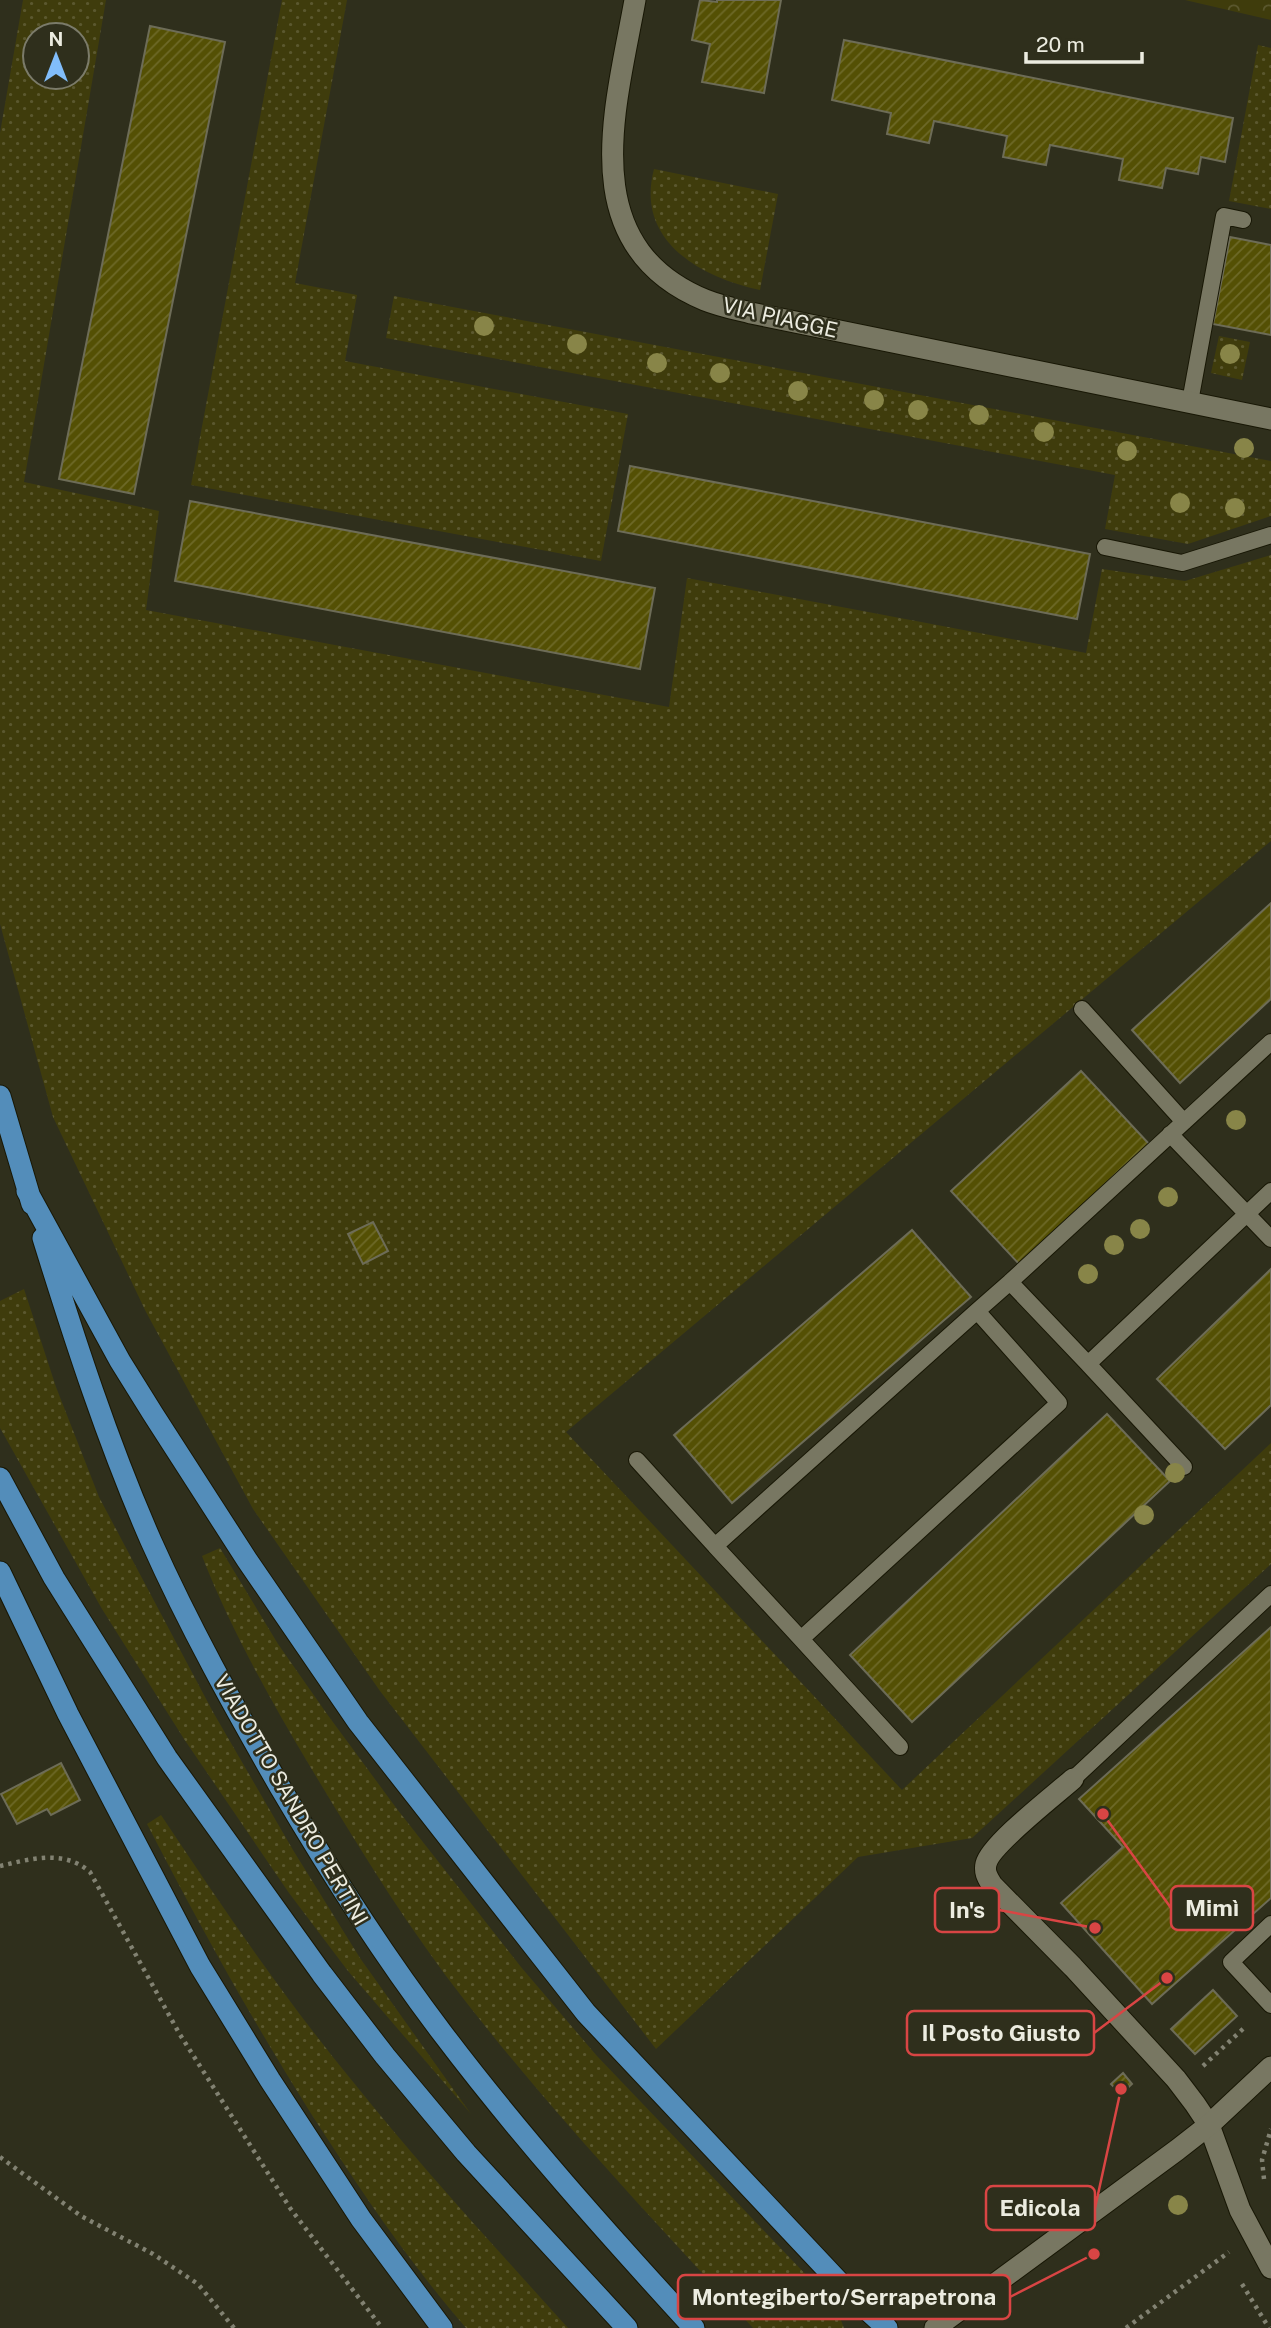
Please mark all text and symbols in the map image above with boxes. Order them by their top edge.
north arrow [21,21,91,91]
scale bar [1026,21,1142,65]
text: N [49,28,63,50]
text: 20 m [1036,32,1085,57]
street label: VIA PIAGGE [720,292,840,343]
street label: VIADOTTO SANDRO PERTINI [209,1670,374,1930]
callout: Mimì [1171,1886,1253,1930]
callout: In's [935,1888,999,1932]
text: Mimì [1185,1894,1239,1921]
text: In's [949,1896,985,1923]
callout: Il Posto Giusto [907,2011,1094,2055]
text: Il Posto Giusto [921,2019,1081,2046]
callout: Edicola [986,2186,1095,2230]
text: Edicola [1000,2194,1081,2221]
callout: Montegiberto/Serrapetrona [678,2275,1010,2319]
text: Montegiberto/Serrapetrona [692,2283,996,2310]

